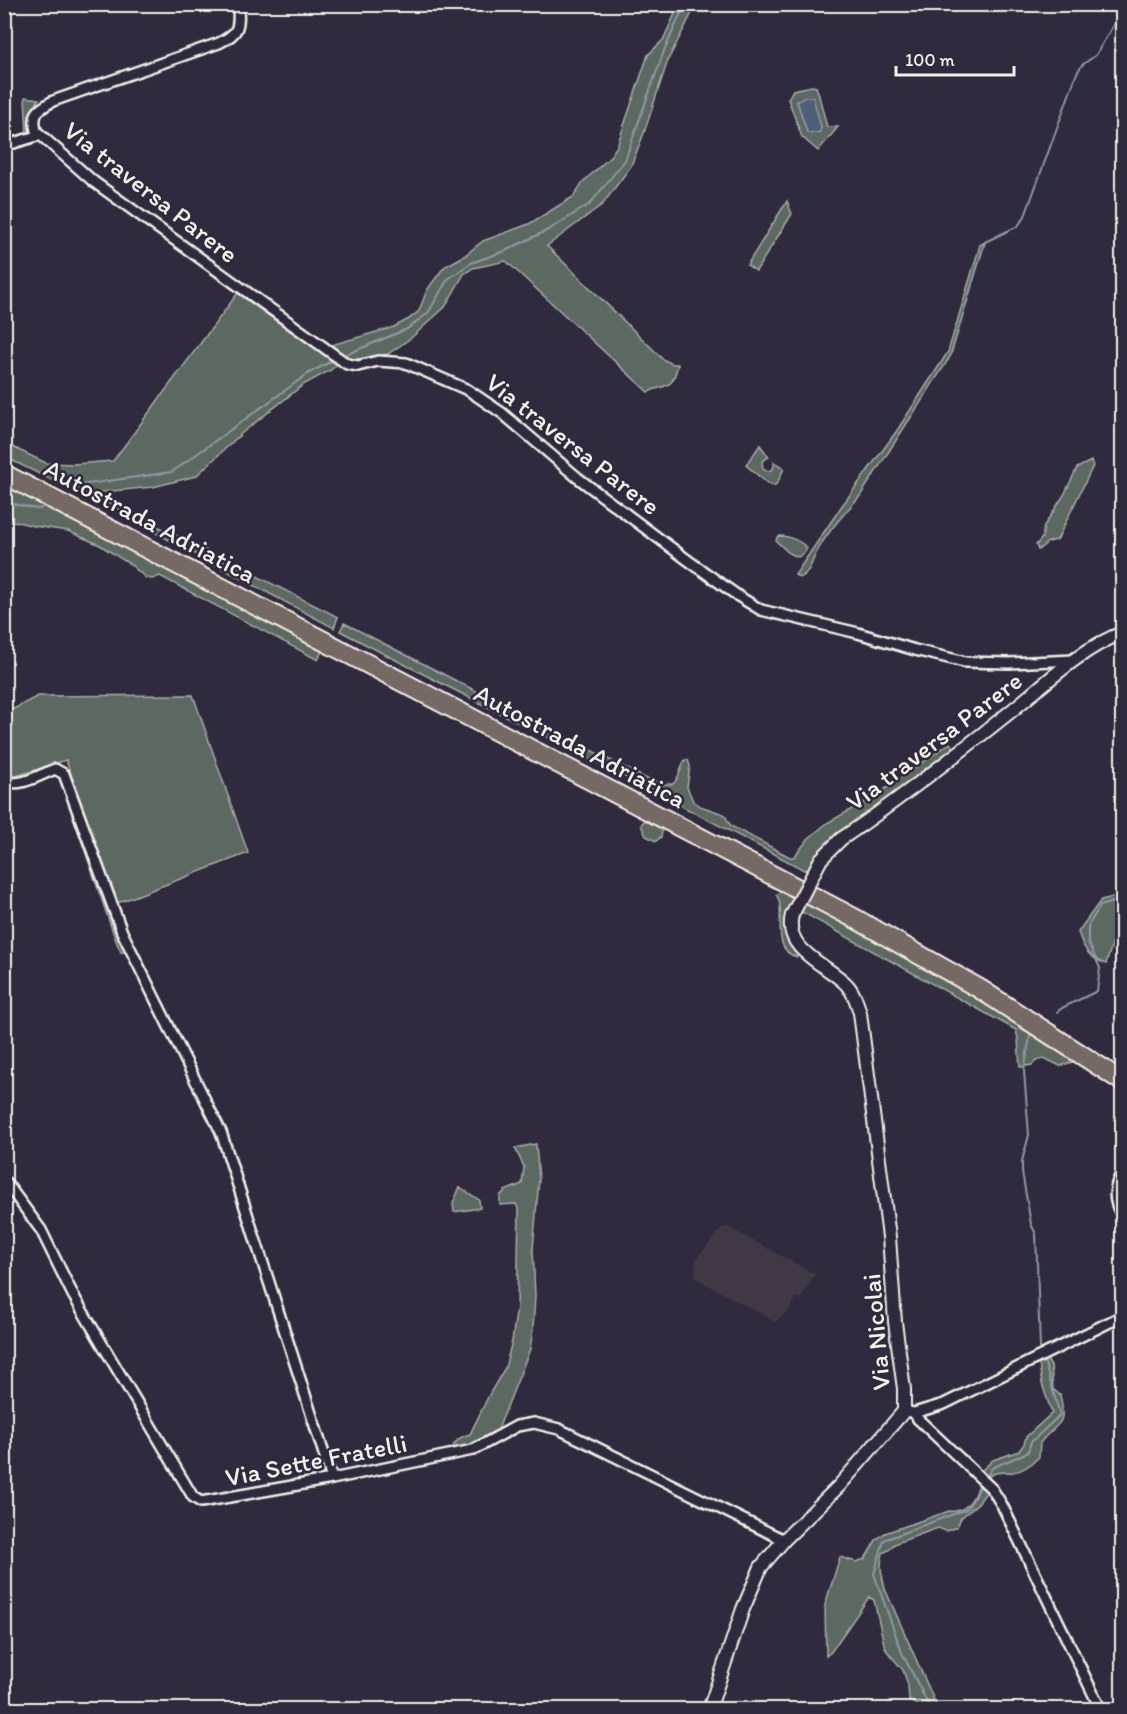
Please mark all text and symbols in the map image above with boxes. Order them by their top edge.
scale bar [896,39,1014,77]
text: 100 m [905,49,955,71]
street label: Via traversa Parere [57,114,245,270]
street label: Via traversa Parere [479,366,667,522]
street label: Autostrada Adriatica [39,452,261,590]
street label: Via traversa Parere [840,664,1028,818]
street label: Autostrada Adriatica [469,677,691,815]
street label: Via Nicolai [855,1272,897,1392]
street label: Via Sette Fratelli [222,1427,410,1493]

